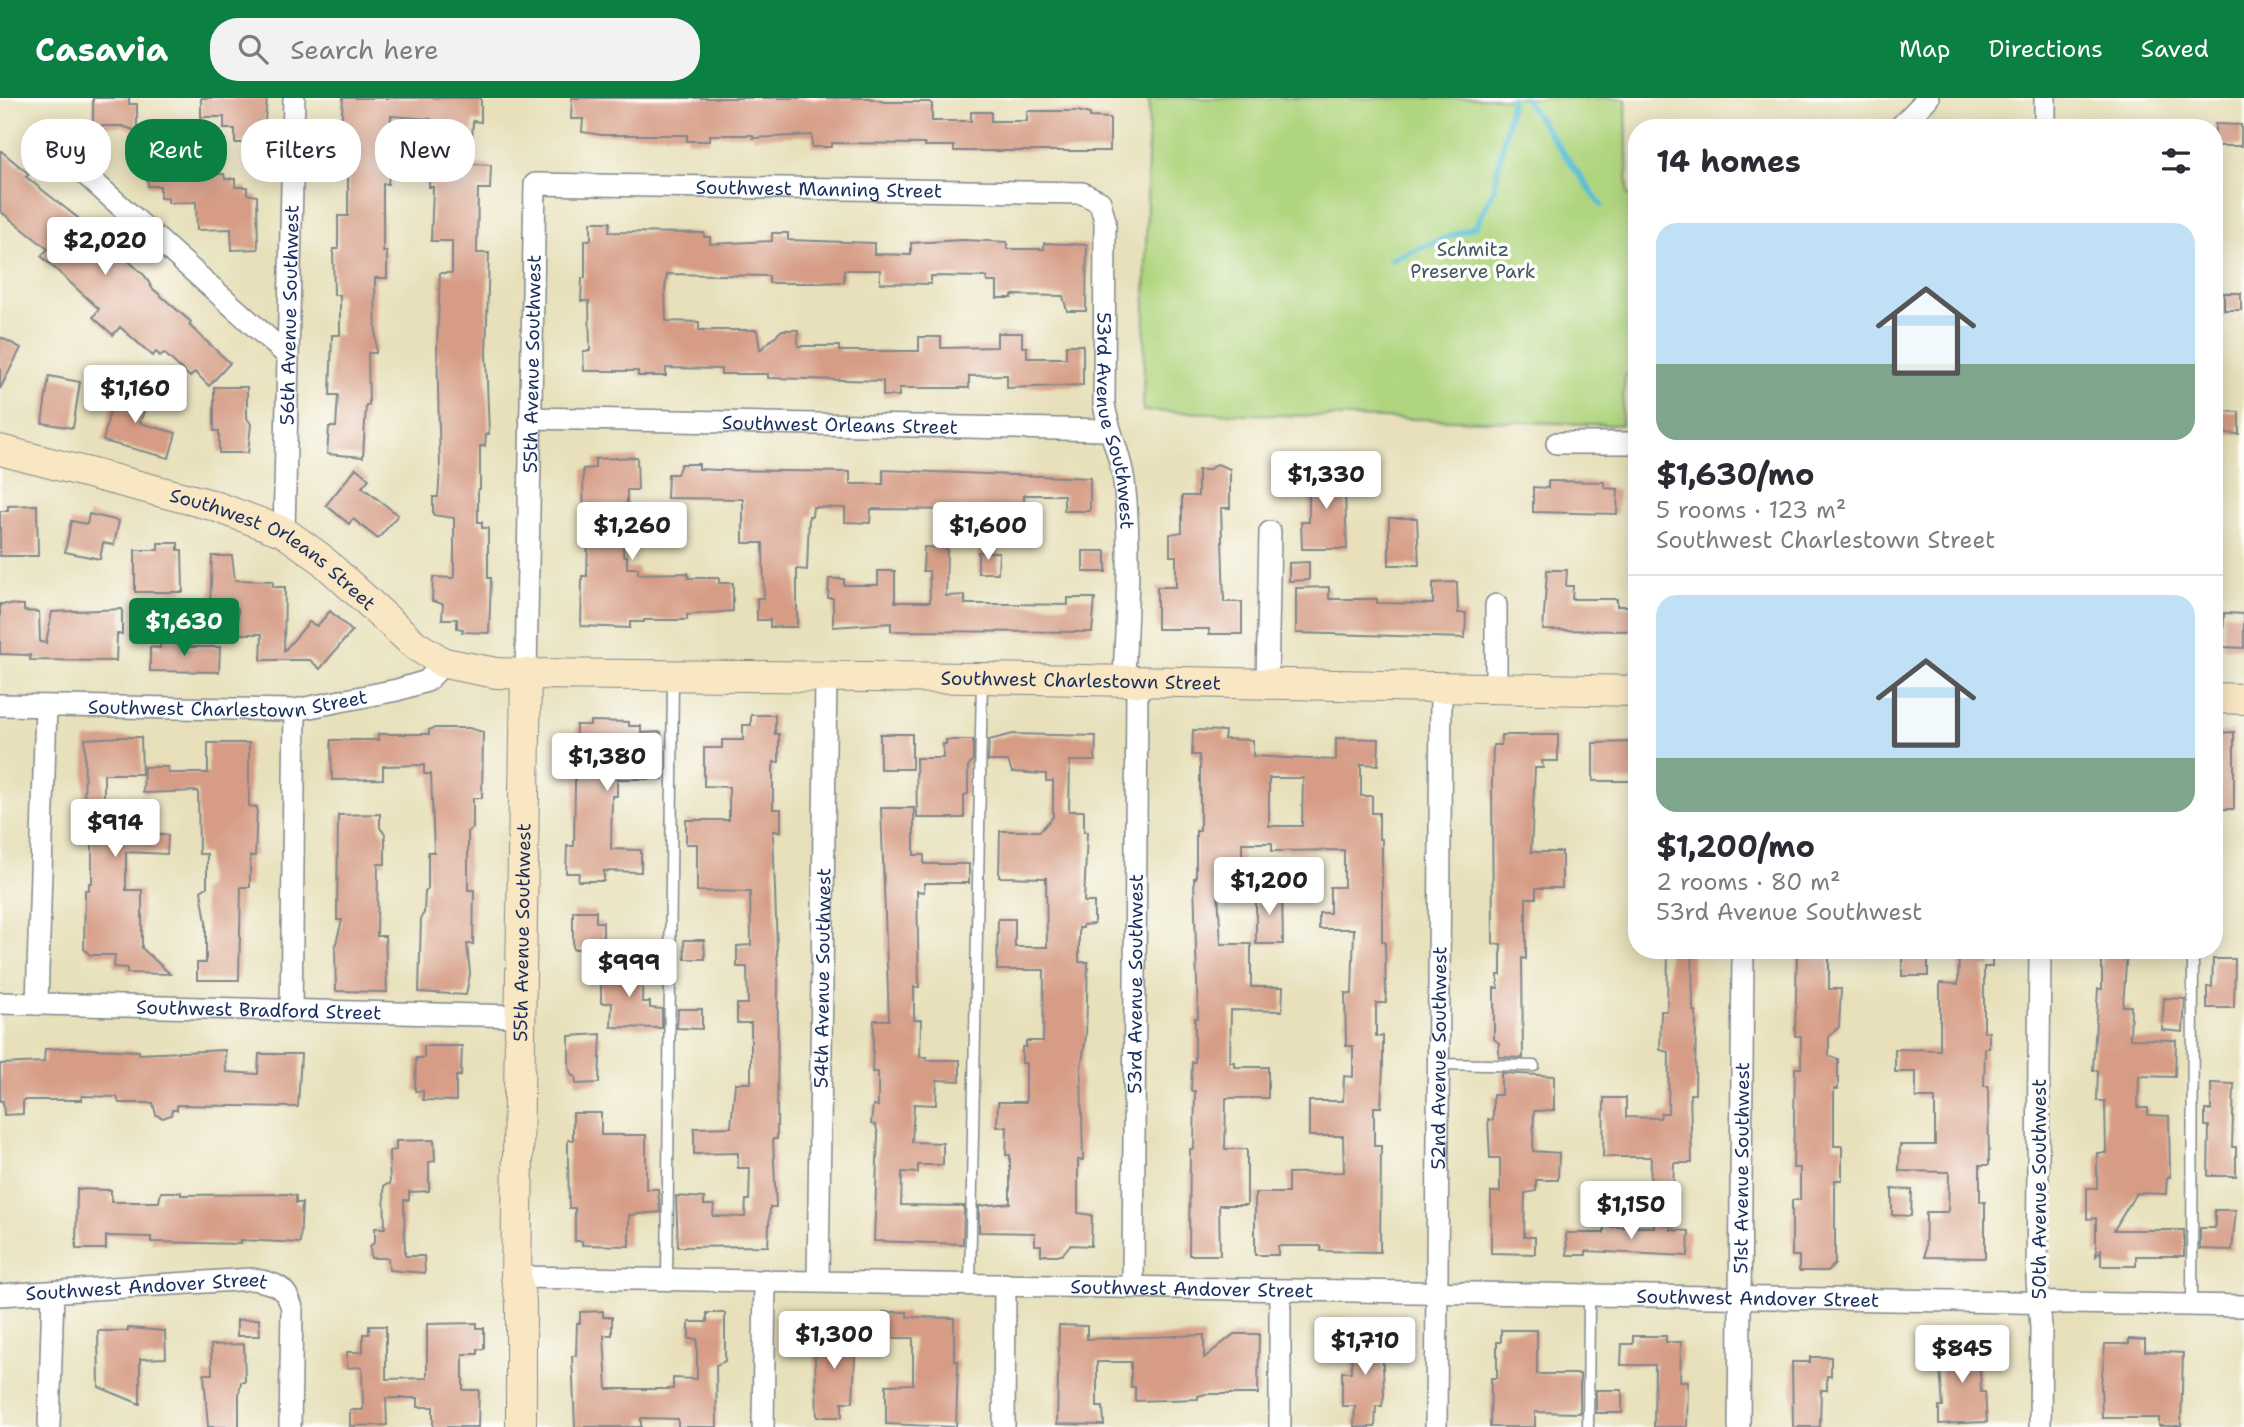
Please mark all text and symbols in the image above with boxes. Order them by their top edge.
search box [210,18,700,81]
text: Casavia [35,27,168,72]
icon: search [234,30,272,68]
text: Search here [290,32,439,67]
text: Map [1899,33,1950,65]
text: Directions [1988,33,2103,65]
text: Saved [2141,33,2209,65]
chip: Buy [21,119,111,182]
chip: Rent [125,119,227,182]
chip: Filters [241,119,361,182]
chip: New [375,119,475,182]
text: 14 homes [1656,141,1801,182]
icon: filters [2157,142,2195,180]
street label: Southwest Manning Street [695,175,942,204]
street label: 56th Avenue Southwest [274,205,305,426]
pin: $2,020 [48,218,162,277]
text: $2,020 [63,225,147,255]
park label: Schmitz Preserve Park [1410,237,1536,284]
street label: 55th Avenue Southwest [518,254,547,474]
icon: home [1863,268,1989,394]
street label: 53rd Avenue Southwest [1091,312,1140,530]
pin: $1,160 [78,366,192,425]
text: $1,160 [100,373,170,403]
street label: Southwest Orleans Street [722,410,958,440]
pin: $1,330 [1269,452,1383,511]
text: $1,630/mo [1656,454,1815,495]
text: $1,330 [1287,459,1365,489]
street label: Southwest Orleans Street [167,483,381,616]
text: 5 rooms · 123 m² [1656,495,1846,525]
pin: $1,260 [575,503,689,562]
pin: $1,600 [931,503,1045,562]
text: $1,260 [593,510,671,540]
text: $1,600 [949,510,1027,540]
text: Southwest Charlestown Street [1656,525,1995,555]
pin: $1,630 [127,598,241,658]
text: $1,630 [145,606,223,636]
icon: home [1863,640,1989,766]
street label: Southwest Charlestown Street [940,666,1221,696]
street label: Southwest Charlestown Street [88,684,369,723]
pin: $1,380 [550,734,664,793]
text: $1,380 [568,741,646,771]
pin: $914 [74,800,156,859]
text: $914 [87,807,143,837]
street label: 55th Avenue Southwest [508,823,537,1042]
text: $1,200/mo [1656,826,1815,867]
pin: $1,200 [1212,858,1326,917]
text: $1,200 [1230,865,1308,895]
text: 2 rooms · 80 m² [1656,867,1841,897]
street label: 54th Avenue Southwest [809,868,836,1089]
street label: 53rd Avenue Southwest [1122,874,1149,1094]
text: 53rd Avenue Southwest [1656,897,1922,927]
pin: $999 [588,940,670,999]
street label: 52nd Avenue Southwest [1426,946,1452,1170]
text: $999 [598,947,660,977]
street label: Southwest Bradford Street [136,994,382,1026]
street label: 51st Avenue Southwest [1728,1062,1755,1274]
street label: 50th Avenue Southwest [2027,1079,2052,1299]
pin: $1,150 [1574,1182,1688,1241]
text: $1,150 [1596,1189,1666,1219]
street label: Southwest Andover Street [25,1267,271,1306]
street label: Southwest Andover Street [1070,1274,1314,1303]
street label: Southwest Andover Street [1636,1284,1879,1313]
pin: $1,300 [777,1312,891,1371]
pin: $1,710 [1308,1318,1422,1377]
text: $1,300 [795,1319,873,1349]
text: $1,710 [1330,1325,1400,1355]
pin: $845 [1921,1326,2003,1385]
text: $845 [1931,1333,1993,1363]

